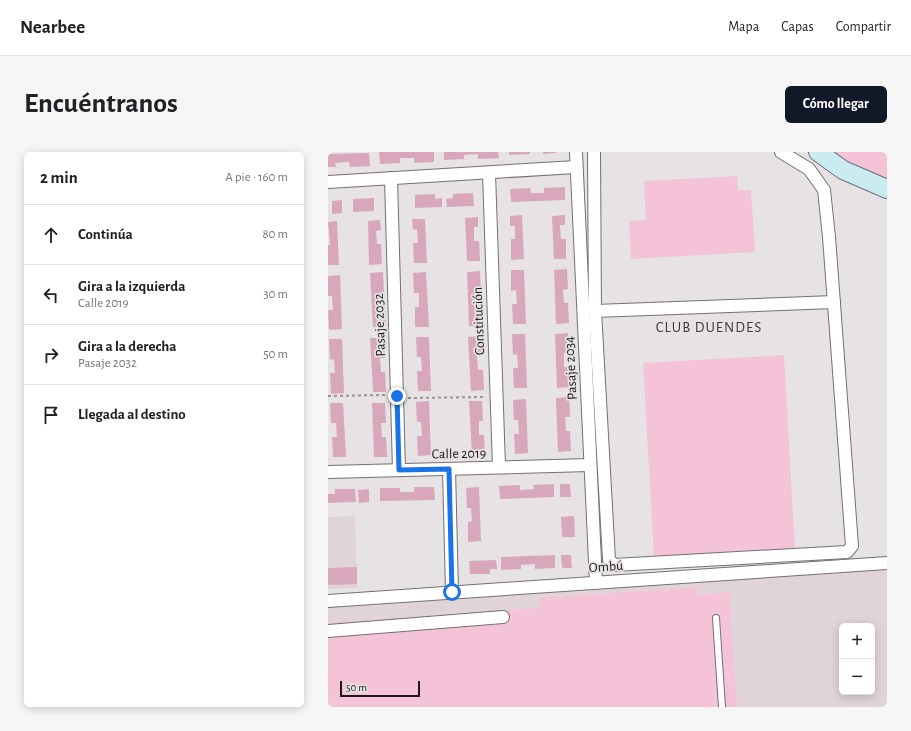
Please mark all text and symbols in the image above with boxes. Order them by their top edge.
text: Nearbee [20,18,85,37]
text: Mapa [728,20,759,34]
text: Capas [781,20,814,34]
text: Compartir [836,20,891,34]
button: Cómo llegar [785,86,887,123]
text: Encuéntranos [24,90,178,118]
text: 2 min [40,169,78,186]
text: A pie · 160 m [225,171,288,184]
icon: ahead [40,224,62,246]
text: Continúa [78,227,133,242]
text: 80 m [262,228,288,241]
text: Gira a la izquierda [78,279,185,294]
icon: left [40,284,62,306]
street label: Constitución [471,287,487,355]
text: 30 m [263,288,288,301]
street label: Pasaje 2032 [372,293,388,357]
text: Calle 2019 [78,297,129,310]
district label: CLUB DUENDES [656,320,762,335]
street label: Pasaje 2034 [562,336,580,400]
text: Gira a la derecha [78,339,177,354]
icon: right [40,344,62,366]
text: 50 m [263,348,288,361]
text: Pasaje 2032 [78,357,137,370]
route end [388,387,406,405]
icon: arrive [40,404,62,426]
text: Llegada al destino [78,407,186,422]
street label: Calle 2019 [432,447,486,461]
street label: Ombú [588,559,624,575]
route start [443,583,461,601]
map controls [839,623,875,695]
button: + [839,623,875,659]
button: − [839,659,875,695]
scale bar [340,679,420,698]
text: 50 m [346,682,367,693]

